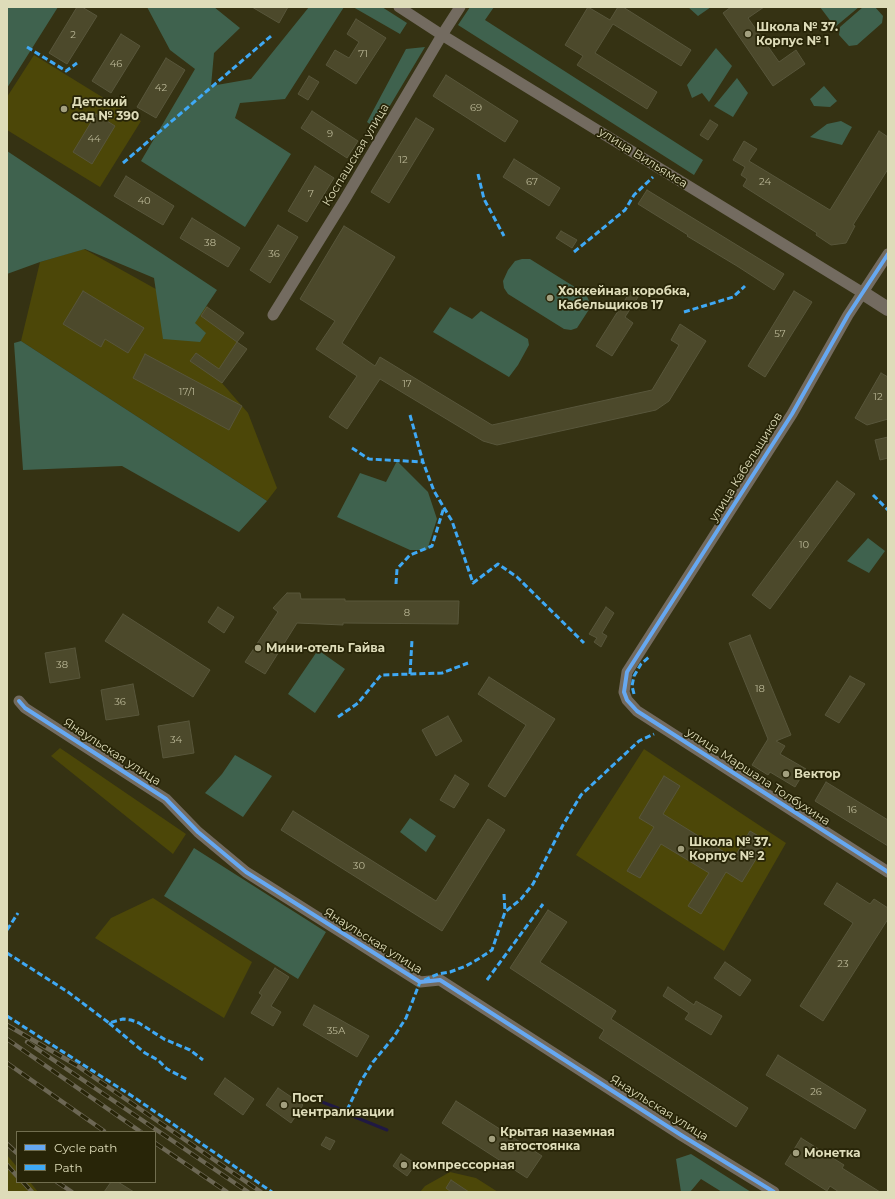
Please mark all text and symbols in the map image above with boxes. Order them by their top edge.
place label: Школа № 37. Корпус № 1 [756,20,838,48]
house number: 2 [70,29,76,41]
marker: Школа № 37. Корпус № 1 [743,29,753,39]
house number: 71 [358,48,368,60]
house number: 46 [110,58,122,70]
house number: 42 [155,82,167,94]
place label: Детский сад № 390 [72,95,139,123]
street label: Коспашская улица [320,101,392,209]
house number: 69 [470,102,482,114]
marker: Детский сад № 390 [59,104,69,114]
street label: улица Вильямса [596,125,690,191]
house number: 9 [327,128,333,140]
house number: 44 [87,133,101,145]
house number: 12 [398,154,408,166]
house number: 67 [526,176,538,188]
house number: 24 [759,176,771,188]
house number: 7 [308,188,314,200]
house number: 40 [137,195,151,207]
house number: 38 [204,237,216,249]
house number: 36 [268,248,280,260]
place label: Хоккейная коробка, Кабельщиков 17 [558,284,690,312]
marker: Хоккейная коробка, Кабельщиков 17 [545,293,555,303]
house number: 57 [774,328,786,340]
house number: 17 [402,378,412,390]
house number: 17/1 [179,386,195,398]
house number: 12 [873,391,883,403]
street label: улица Кабельщиков [706,410,786,524]
house number: 10 [799,539,809,551]
house number: 8 [404,607,410,619]
place label: Мини-отель Гайва [266,641,385,655]
marker: Мини-отель Гайва [253,643,263,653]
house number: 38 [56,659,68,671]
house number: 18 [755,683,765,695]
house number: 36 [114,696,126,708]
street label: Янаульская улица [61,715,163,789]
street label: улица Маршала Толбухина [683,725,833,829]
house number: 34 [170,734,182,746]
place label: Вектор [794,767,841,781]
marker: Вектор [781,769,791,779]
house number: 16 [847,804,857,816]
place label: Школа № 37. Корпус № 2 [689,835,771,863]
marker: Школа № 37. Корпус № 2 [676,844,686,854]
house number: 30 [353,860,365,872]
street label: Янаульская улица [321,905,425,977]
house number: 23 [837,958,849,970]
house number: 35А [327,1025,345,1037]
street label: Янаульская улица [607,1072,711,1144]
house number: 26 [810,1086,822,1098]
place label: Пост централизации [292,1091,394,1119]
marker: Пост централизации [279,1100,289,1110]
place label: Крытая наземная автостоянка [500,1125,615,1153]
legend [16,1131,156,1183]
marker: Крытая наземная автостоянка [487,1134,497,1144]
text: Cycle path [54,1140,117,1155]
place label: Монетка [804,1146,860,1160]
marker: Монетка [791,1148,801,1158]
place label: компрессорная [412,1158,515,1172]
text: Path [54,1160,83,1175]
marker: компрессорная [399,1160,409,1170]

